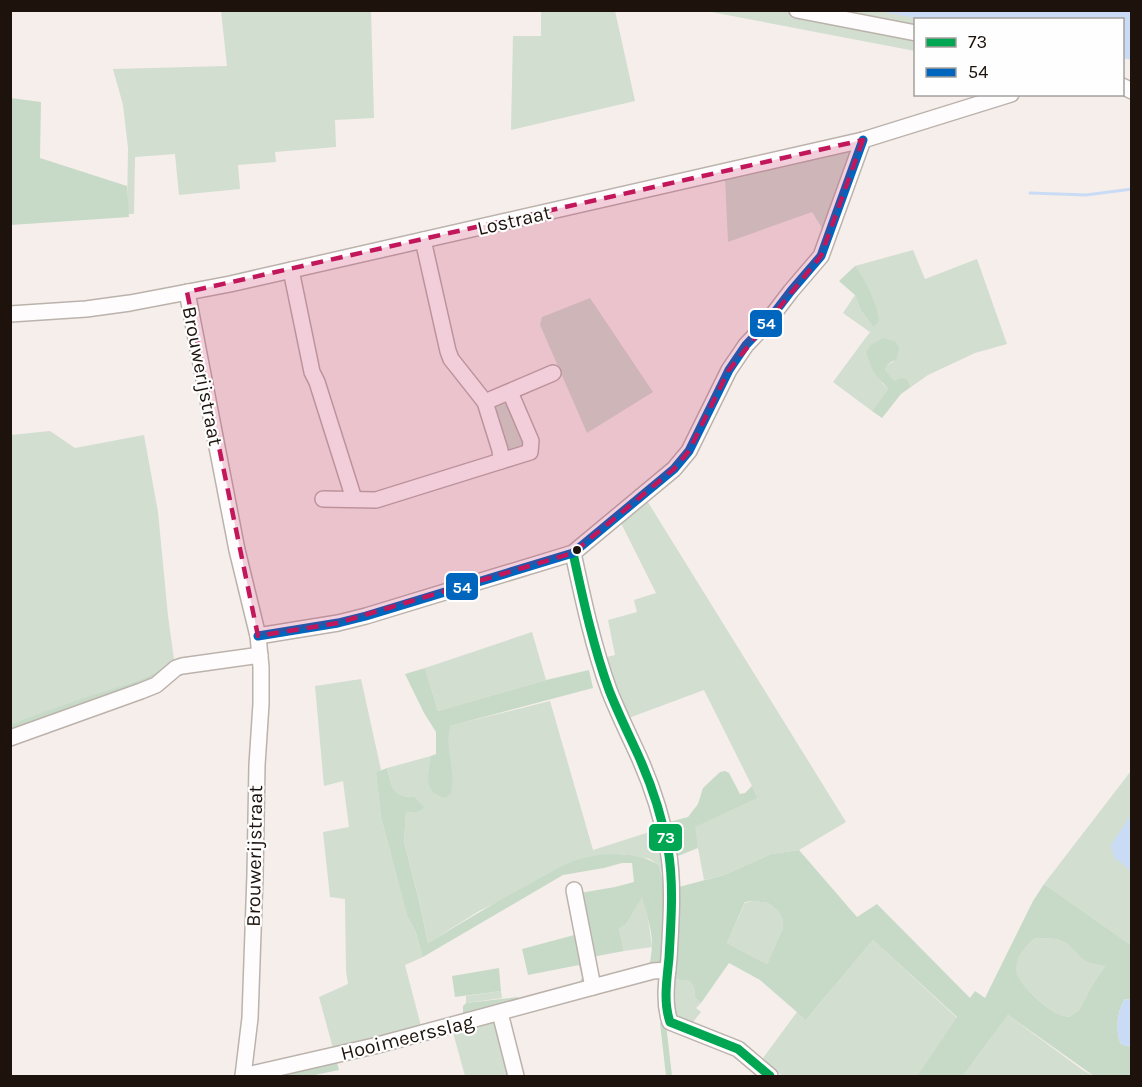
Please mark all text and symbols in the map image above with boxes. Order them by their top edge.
legend [914,18,1124,96]
text: 73 [968,31,987,53]
text: 54 [968,61,988,83]
street label: Lostraat [475,201,554,240]
street label: Brouwerijstraat [178,304,227,448]
line badge: 54 [749,309,783,338]
text: 54 [757,314,776,333]
unlabelled marker [571,544,583,556]
line badge: 54 [445,572,479,601]
text: 54 [453,578,472,597]
street label: Brouwerijstraat [242,784,267,927]
line badge: 73 [648,823,683,852]
text: 73 [657,828,675,847]
street label: Hooimeersslag [338,1010,476,1065]

